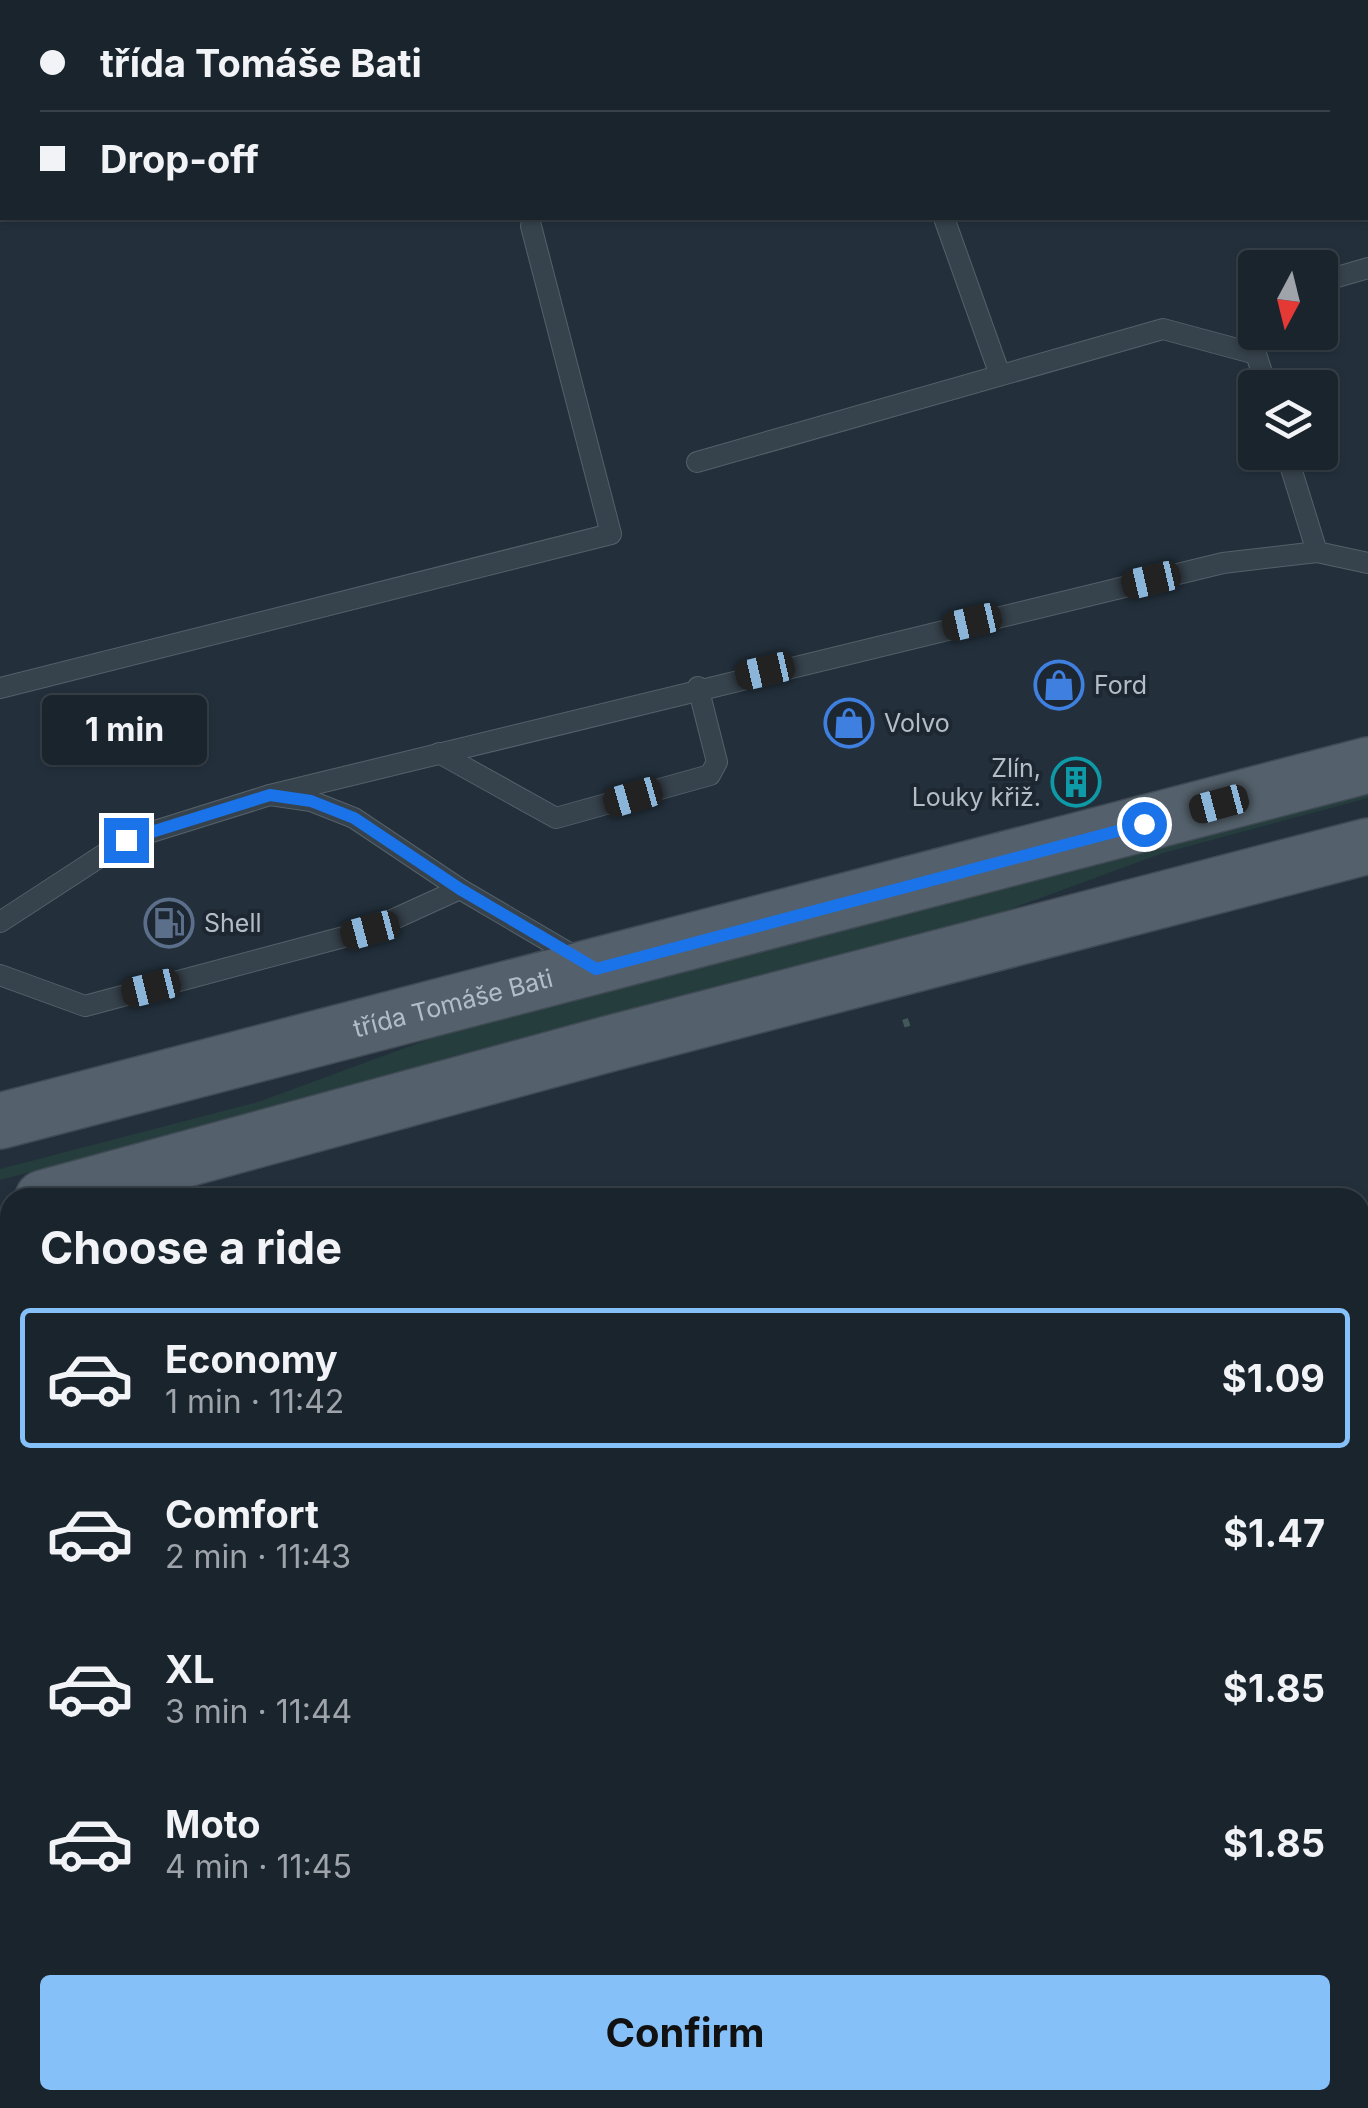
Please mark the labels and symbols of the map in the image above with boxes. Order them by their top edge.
north arrow [1238,250,1338,350]
car [1118,559,1184,601]
car [939,601,1005,643]
car [732,650,798,692]
shop icon: Ford [1033,659,1085,711]
place label: Ford [1094,670,1147,700]
callout: 1 min [44,695,208,765]
shop icon: Volvo [823,697,875,749]
place label: Volvo [884,708,950,738]
place label: Zlín, Louky křiž. [912,753,1041,812]
building icon: Zlín, Louky křiž. [1050,756,1102,808]
car [600,774,666,820]
car [1186,782,1252,826]
route start [1122,802,1167,847]
route end [104,818,149,863]
fuel station icon: Shell [143,897,195,949]
place label: Shell [204,908,262,938]
car [337,908,403,952]
street label: třída Tomáše Bati [350,963,556,1043]
car [118,966,184,1010]

